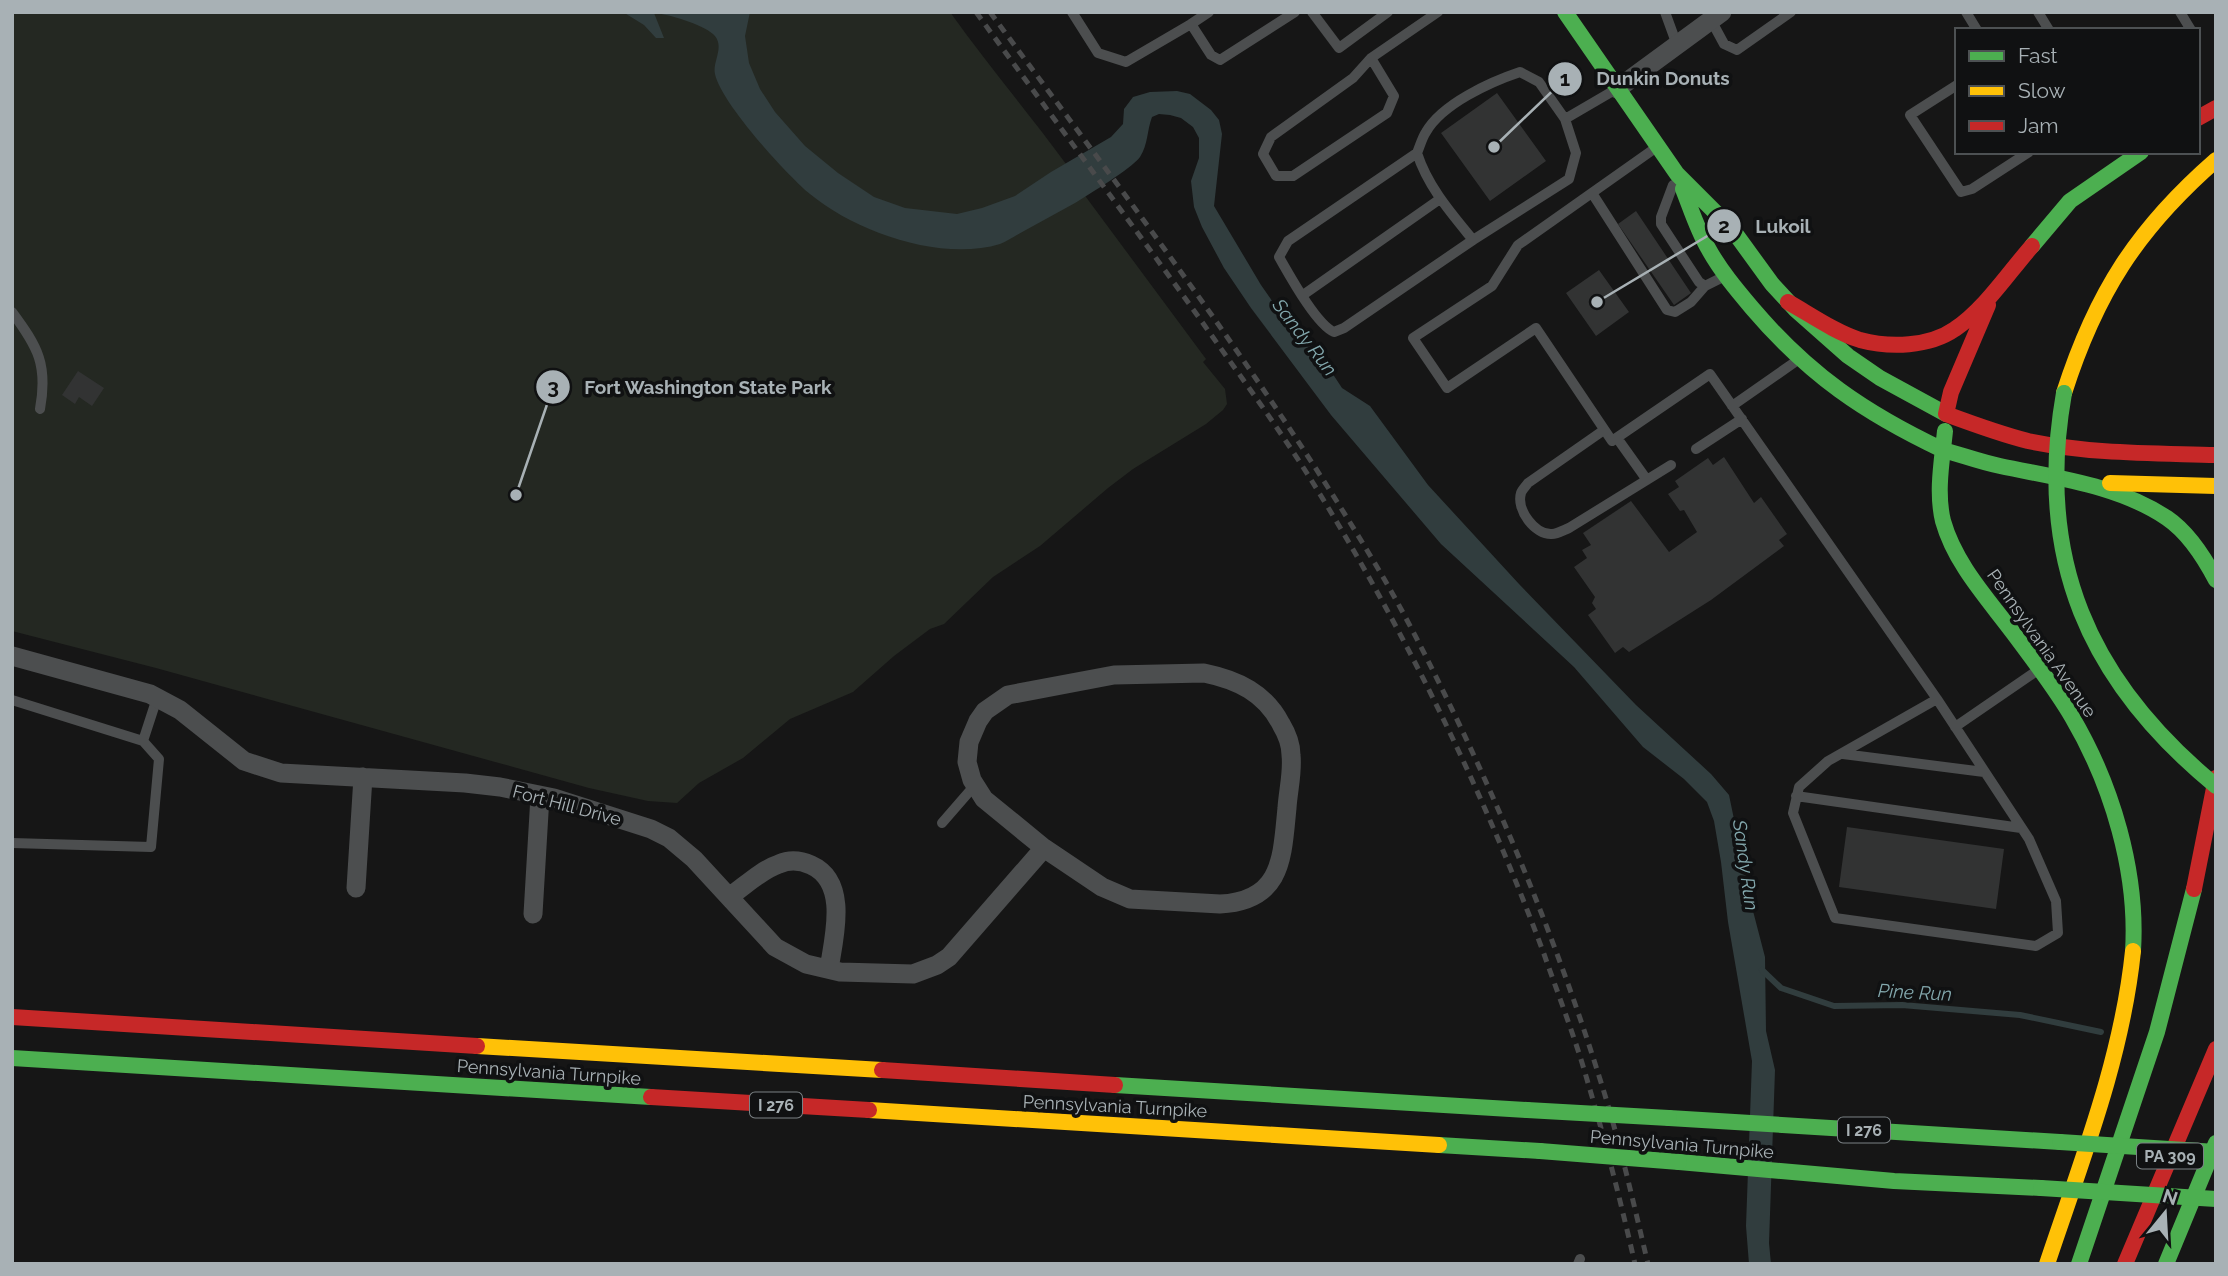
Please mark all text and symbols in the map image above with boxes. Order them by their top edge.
legend [1955,28,2200,154]
text: Fast [2018,43,2058,68]
callout: Dunkin Donuts [1548,59,1744,99]
text: 1 [1560,66,1570,91]
text: Dunkin Donuts [1596,67,1730,89]
text: Slow [2018,78,2066,103]
text: Jam [2018,113,2059,138]
callout: Lukoil [1706,206,1825,246]
text: 2 [1718,213,1730,238]
text: Lukoil [1755,215,1812,237]
water label: Sandy Run [1268,293,1342,380]
callout: Fort Washington State Park [535,367,846,407]
text: 3 [547,374,559,399]
text: Fort Washington State Park [584,376,832,398]
street label: Pennsylvania Avenue [1983,565,2101,721]
street label: Fort Hill Drive [510,780,624,830]
water label: Sandy Run [1729,817,1763,912]
water label: Pine Run [1877,979,1953,1005]
street label: Pennsylvania Turnpike [456,1055,642,1089]
street label: Pennsylvania Turnpike [1022,1091,1208,1121]
road number: I 276 [750,1092,802,1118]
road number: I 276 [1838,1118,1890,1142]
street label: Pennsylvania Turnpike [1589,1125,1775,1163]
road number: PA 309 [2137,1144,2203,1168]
north arrow [2130,1178,2200,1248]
text: N [2160,1184,2181,1210]

